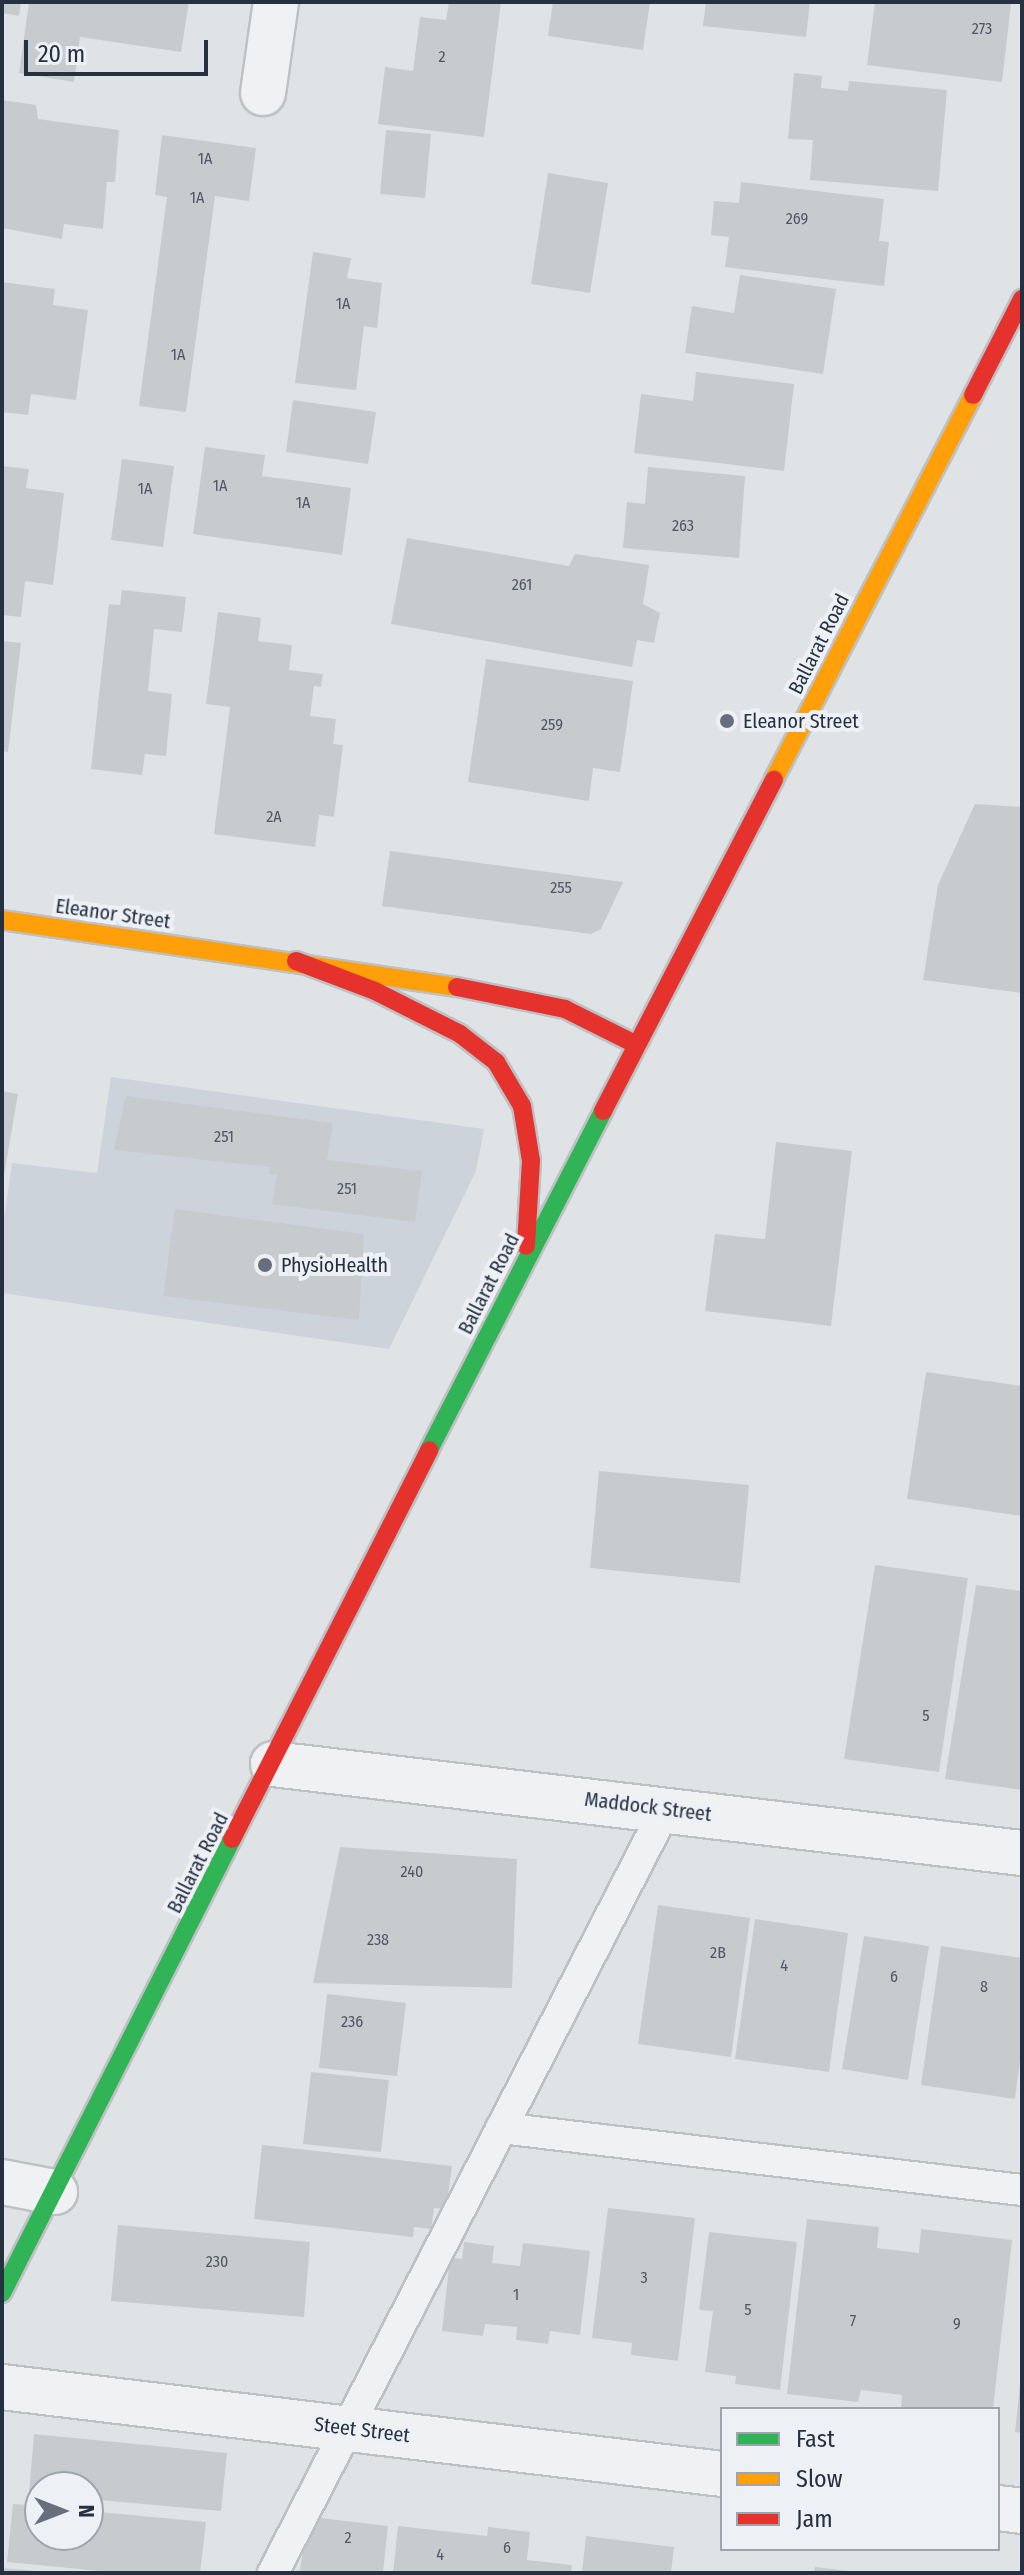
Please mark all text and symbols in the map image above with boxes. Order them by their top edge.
house number: 273 [972,19,992,39]
scale bar [28,24,212,74]
text: 20 m [38,40,85,68]
house number: 2 [438,47,446,67]
house number: 1A [198,149,212,169]
house number: 1A [190,188,204,208]
house number: 269 [786,209,808,229]
house number: 1A [336,294,350,314]
house number: 1A [171,345,185,365]
house number: 1A [213,476,227,496]
house number: 1A [138,479,152,499]
house number: 1A [296,493,310,513]
house number: 263 [672,516,694,536]
house number: 261 [512,575,532,595]
street label: Ballarat Road [783,590,855,698]
place label: Eleanor Street [743,709,859,733]
marker: Eleanor Street [718,712,736,730]
house number: 259 [541,715,563,735]
house number: 2A [266,807,282,827]
house number: 255 [550,878,572,898]
street label: Eleanor Street [54,894,172,934]
house number: 251 [214,1127,234,1147]
house number: 251 [337,1179,357,1199]
street label: Ballarat Road [453,1230,525,1338]
place label: PhysioHealth [281,1253,388,1277]
marker: PhysioHealth [256,1256,274,1274]
house number: 5 [922,1706,930,1726]
street label: Maddock Street [583,1787,713,1827]
street label: Ballarat Road [162,1809,234,1917]
house number: 240 [401,1862,423,1882]
house number: 238 [367,1930,389,1950]
house number: 2B [710,1943,726,1963]
house number: 4 [780,1956,788,1976]
house number: 6 [890,1967,898,1987]
house number: 8 [980,1977,988,1997]
house number: 236 [341,2012,363,2032]
house number: 230 [206,2252,228,2272]
house number: 3 [640,2268,648,2288]
house number: 1 [513,2285,519,2305]
house number: 5 [744,2300,752,2320]
house number: 7 [850,2311,856,2331]
house number: 9 [953,2314,961,2334]
legend [720,2407,1000,2551]
street label: Steet Street [313,2412,411,2448]
text: Fast [796,2425,835,2453]
text: Slow [796,2465,842,2493]
north arrow [24,2471,104,2551]
text: N [73,2504,100,2518]
text: Jam [796,2505,833,2533]
house number: 2 [344,2528,352,2548]
house number: 6 [503,2538,511,2558]
house number: 4 [436,2545,444,2565]

